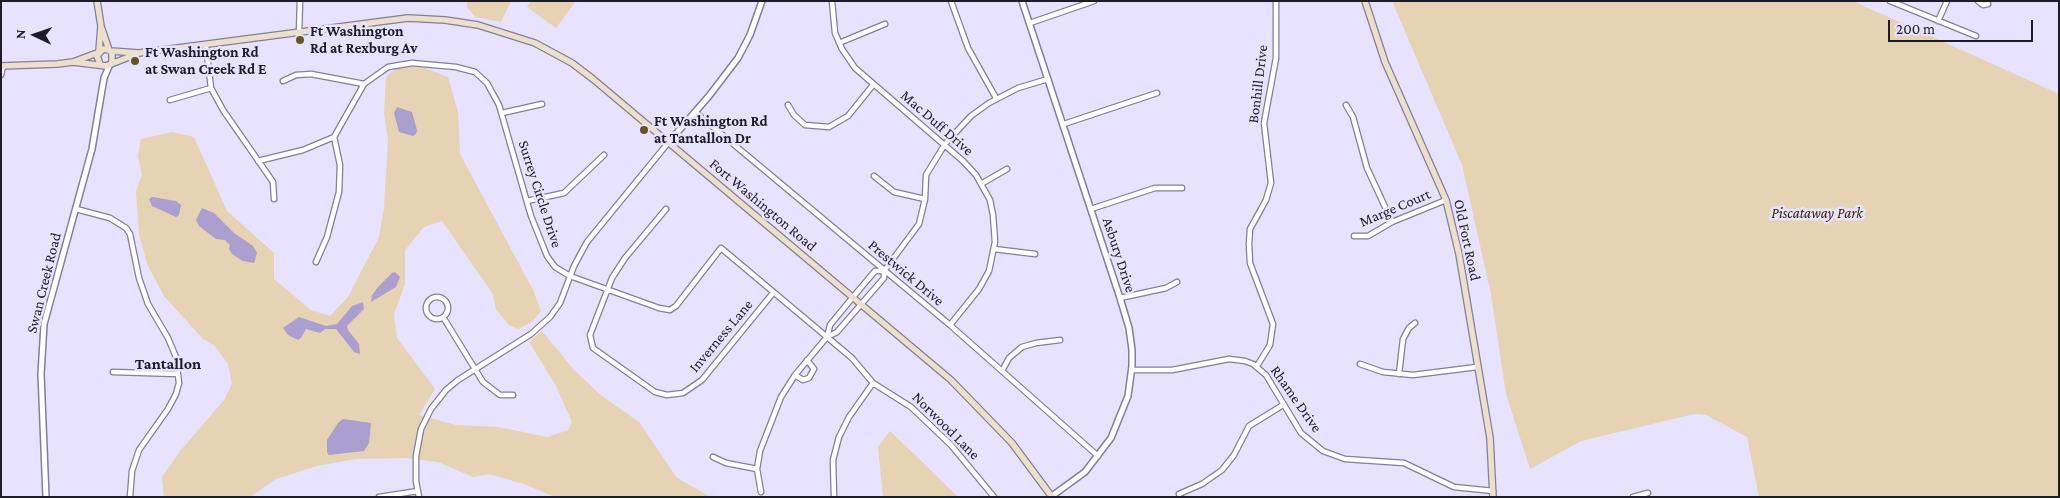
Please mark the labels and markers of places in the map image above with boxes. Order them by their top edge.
place label: Ft Washington Rd at Rexburg Av [310,22,417,57]
marker: Ft Washington Rd at Rexburg Av [294,34,306,46]
place label: Ft Washington Rd at Swan Creek Rd E [145,43,267,78]
marker: Ft Washington Rd at Swan Creek Rd E [129,55,141,67]
place label: Ft Washington Rd at Tantallon Dr [654,112,768,147]
marker: Ft Washington Rd at Tantallon Dr [638,124,650,136]

